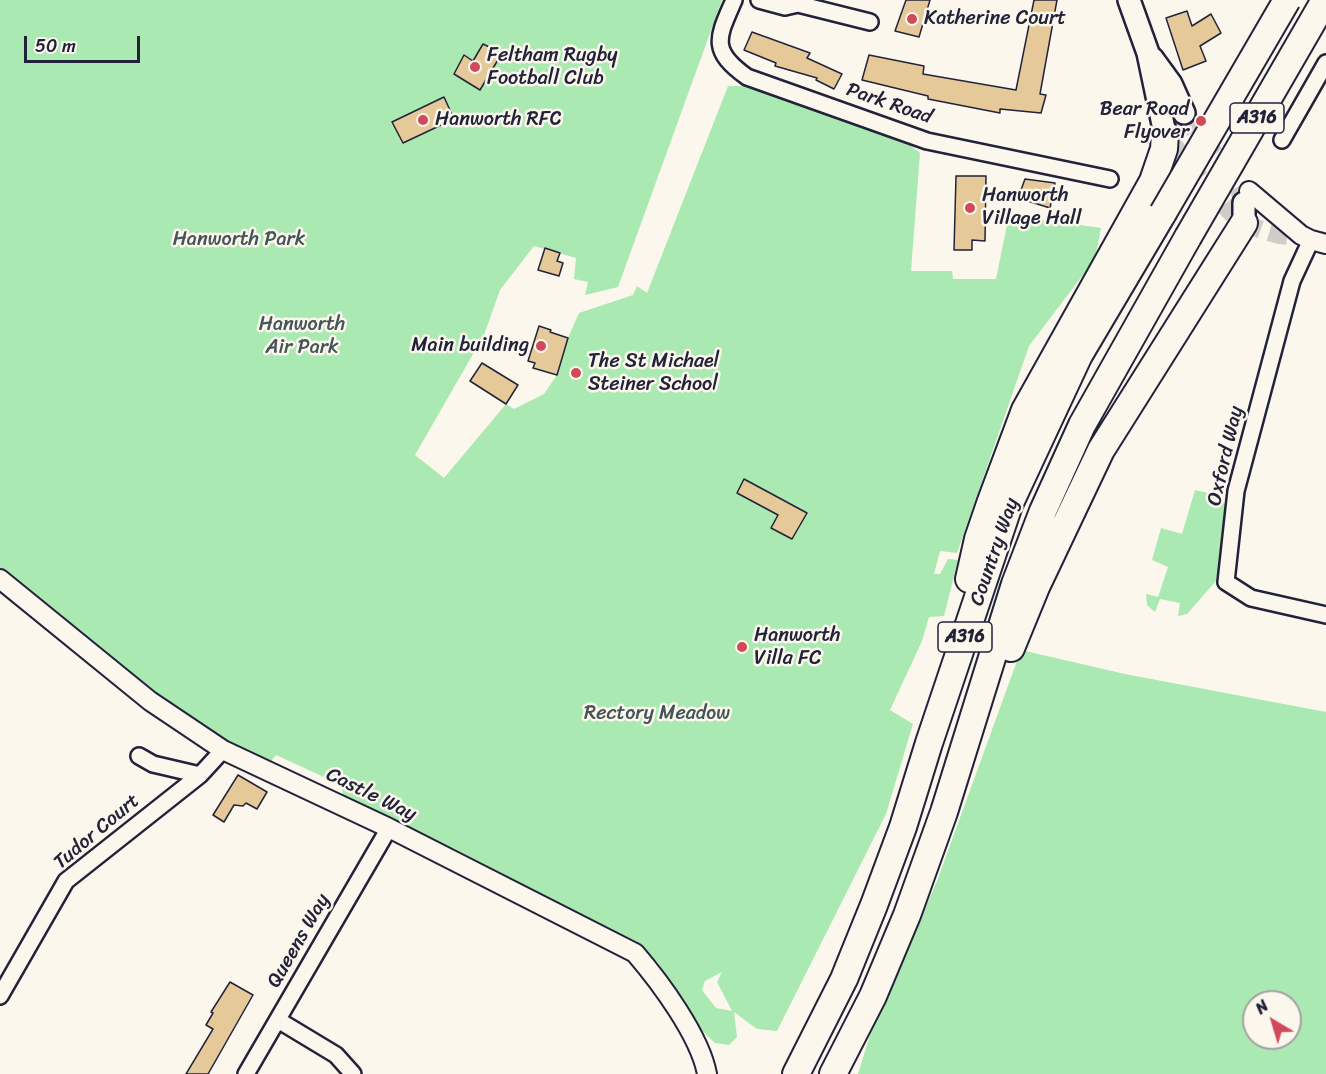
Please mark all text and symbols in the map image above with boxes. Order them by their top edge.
place label: Katherine Court [924,7,1066,31]
marker: Katherine Court [905,12,919,26]
scale bar [27,24,142,62]
text: 50 m [35,30,76,62]
place label: Feltham Rugby Football Club [487,44,618,91]
marker: Feltham Rugby Football Club [468,60,482,74]
street label: Park Road [843,78,935,130]
place label: Bear Road Flyover [1100,98,1189,145]
road number: A316 [1230,103,1284,133]
place label: Hanworth RFC [435,108,562,132]
marker: Hanworth RFC [416,113,430,127]
marker: Bear Road Flyover [1194,114,1208,128]
place label: Hanworth Village Hall [982,184,1081,231]
marker: Hanworth Village Hall [963,201,977,215]
park label: Hanworth Park [173,228,305,252]
park label: Hanworth Air Park [259,313,345,360]
place label: Main building [411,334,529,358]
marker: Main building [534,339,548,353]
place label: The St Michael Steiner School [588,350,719,397]
marker: The St Michael Steiner School [569,366,583,380]
street label: Oxford Way [1203,404,1249,508]
street label: Country Way [965,495,1025,609]
road number: A316 [938,622,992,652]
place label: Hanworth Villa FC [754,624,840,671]
marker: Hanworth Villa FC [735,640,749,654]
park label: Rectory Meadow [584,702,730,726]
street label: Castle Way [322,763,420,827]
street label: Tudor Court [49,789,145,875]
street label: Queens Way [262,890,336,992]
north arrow [1242,990,1302,1050]
text: N [1249,992,1275,1022]

